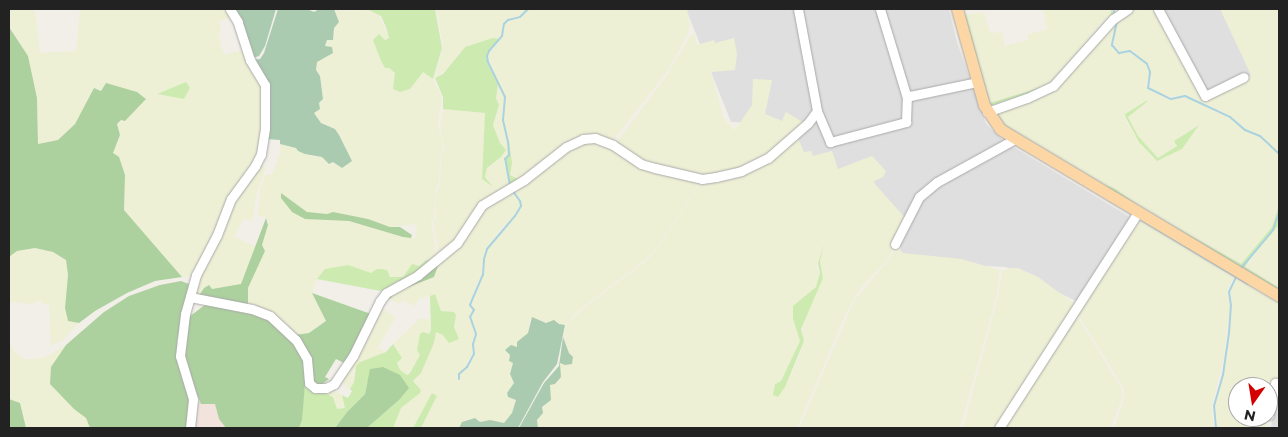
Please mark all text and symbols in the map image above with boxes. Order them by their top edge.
north arrow [1228,377,1278,427]
text: N [1242,406,1257,426]

